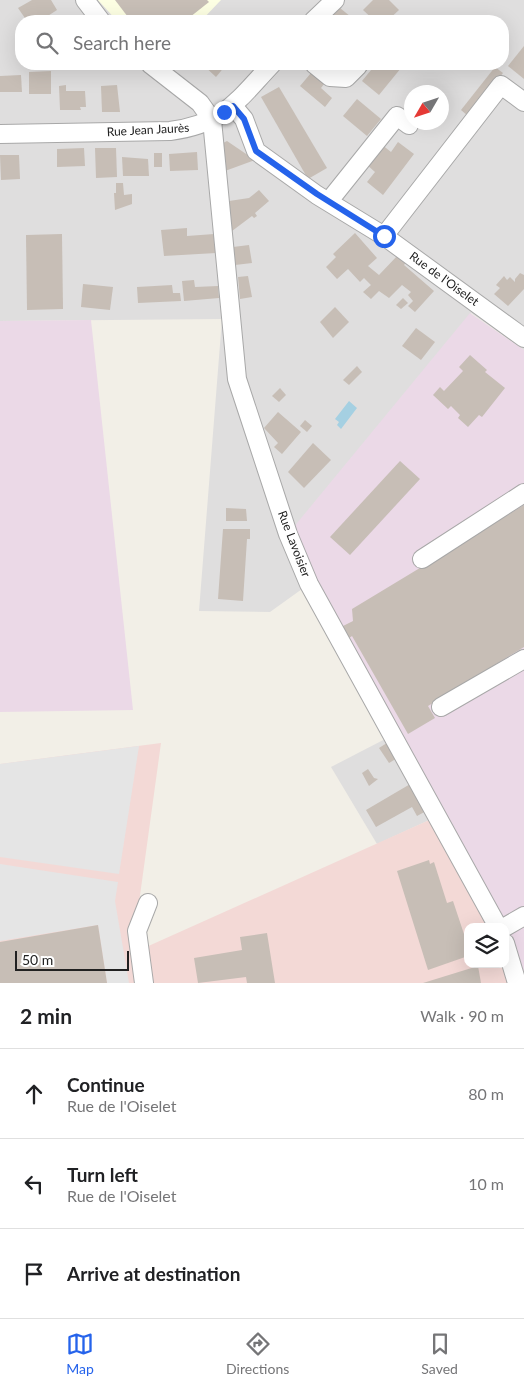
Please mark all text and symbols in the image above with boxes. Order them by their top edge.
search box [15,15,509,70]
icon: search [33,29,61,57]
text: Search here [73,31,171,54]
north arrow [404,85,449,130]
route end [213,101,236,124]
street label: Rue Jean Jaurès [106,120,190,139]
route start [373,225,396,248]
street label: Rue de l'Oiselet [407,248,482,309]
street label: Rue Lavoisier [275,509,314,580]
map controls [464,923,509,968]
button: layers [464,923,509,968]
scale bar [15,948,129,971]
text: 50 m [22,951,53,968]
text: 2 min [20,1003,72,1028]
text: Walk · 90 m [420,1006,504,1025]
text: Continue [67,1073,145,1096]
icon: ahead [20,1080,48,1108]
text: 80 m [468,1084,504,1103]
text: Rue de l'Oiselet [67,1096,176,1115]
text: Turn left [67,1163,138,1186]
icon: left [20,1170,48,1198]
text: 10 m [468,1174,504,1193]
text: Rue de l'Oiselet [67,1186,176,1205]
icon: arrive [20,1260,48,1288]
text: Arrive at destination [67,1262,240,1285]
tab: Map [66,1330,94,1377]
tab: Directions [226,1330,289,1377]
tab: Saved [421,1330,458,1377]

